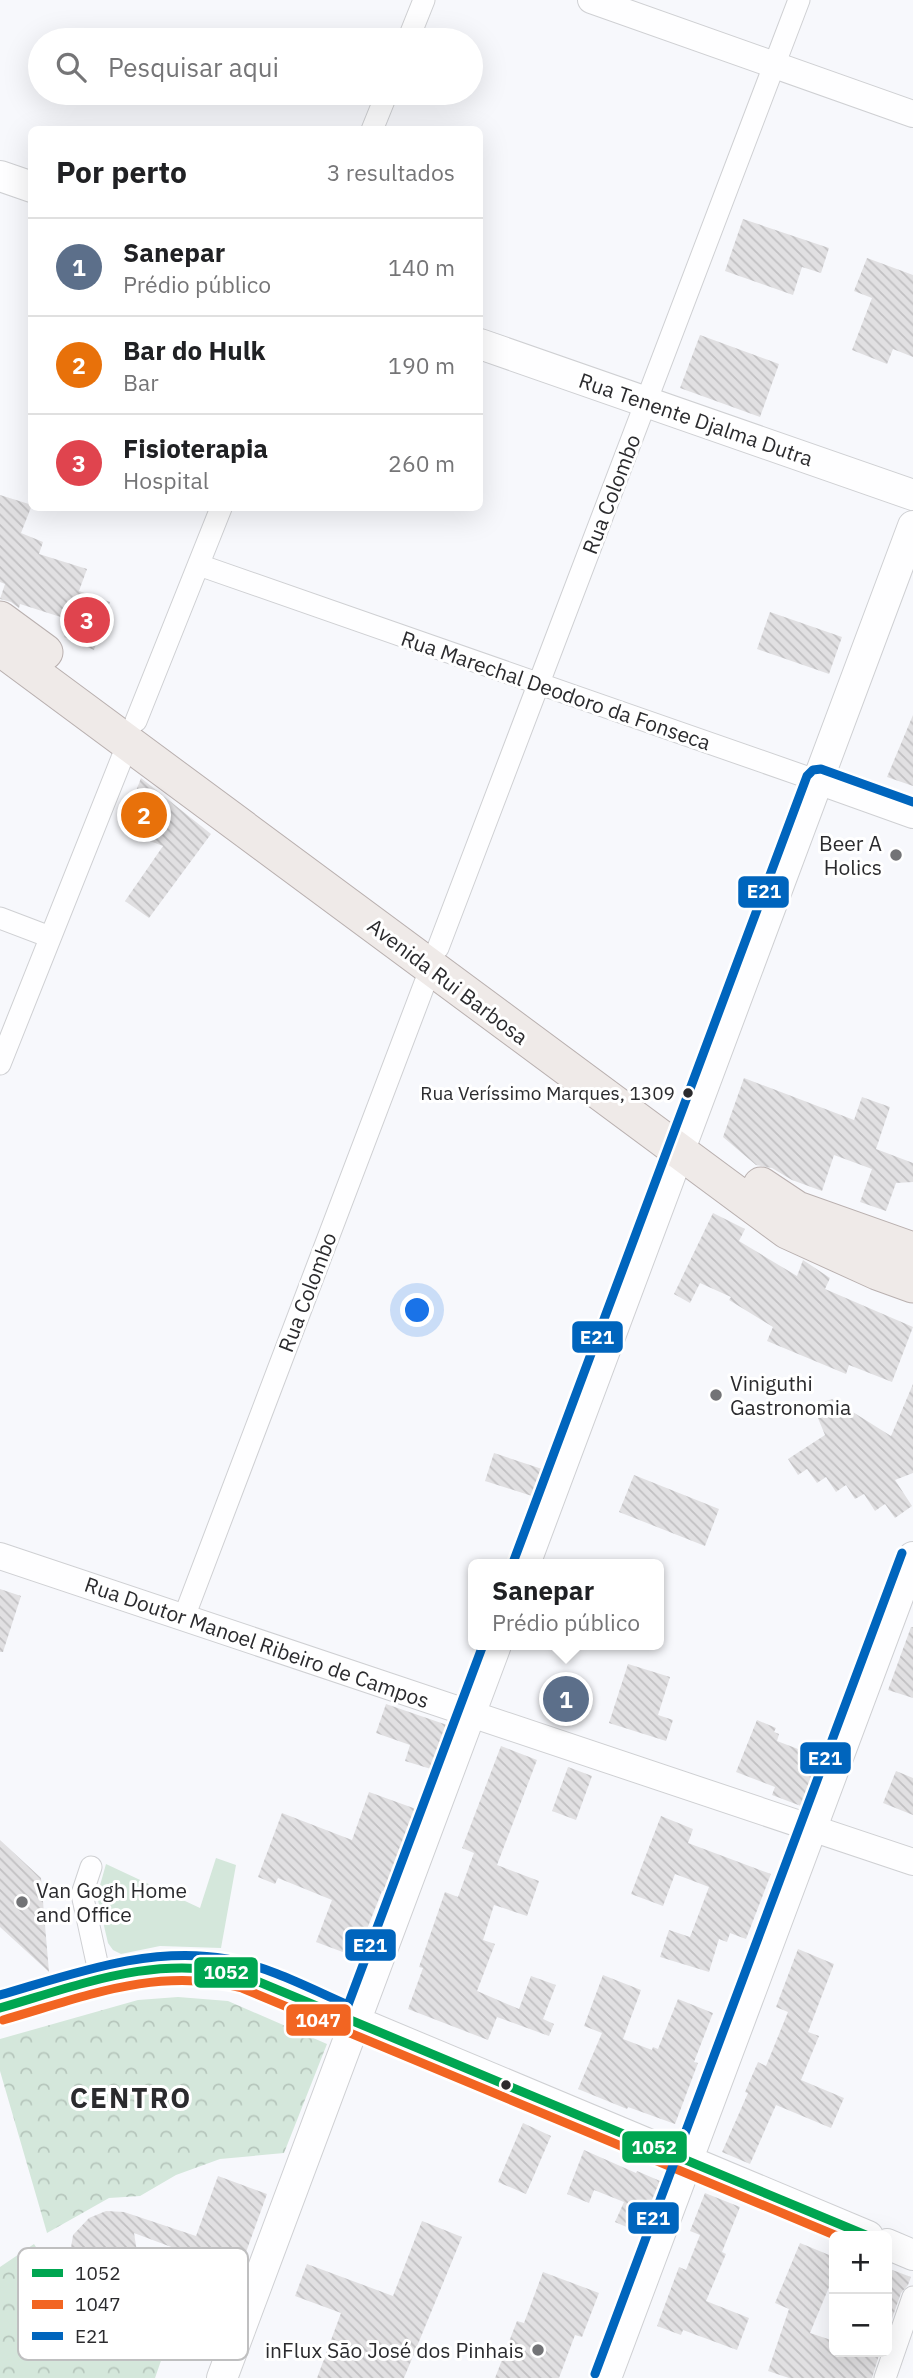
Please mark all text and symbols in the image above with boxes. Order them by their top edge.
search box [28,28,483,105]
icon: search [52,48,90,86]
text: Pesquisar aqui [108,50,279,84]
text: Por perto [56,152,187,191]
text: 3 resultados [327,157,455,187]
text: Sanepar [123,235,225,269]
text: 1 [72,252,86,282]
text: 140 m [388,252,455,282]
text: Prédio público [123,269,271,299]
text: Bar do Hulk [123,333,266,367]
text: 2 [72,350,86,380]
text: 190 m [388,350,455,380]
street label: Rua Tenente Djalma Dutra [575,366,817,472]
text: Bar [123,367,159,397]
street label: Rua Colombo [575,430,647,558]
text: Fisioterapia [123,431,268,465]
text: 3 [72,448,86,478]
text: 260 m [388,448,455,478]
text: Hospital [123,465,209,495]
pin: 3 [64,594,110,646]
street label: Rua Marechal Deodoro da Fonseca [397,624,715,756]
pin: 2 [121,789,167,841]
place label: Beer A Holics [819,829,882,881]
marker: Beer A Holics [888,847,904,863]
line badge: E21 [737,875,790,909]
text: E21 [747,879,782,903]
street label: Avenida Rui Barbosa [362,911,534,1051]
place label: Rua Veríssimo Marques, 1309 [420,1081,675,1105]
marker: Rua Veríssimo Marques, 1309 [681,1086,695,1100]
street label: Rua Colombo [271,1228,343,1356]
your location [400,1293,434,1327]
line badge: E21 [571,1320,624,1354]
text: E21 [580,1325,615,1349]
place label: Viniguthi Gastronomia [730,1369,851,1421]
marker: Viniguthi Gastronomia [708,1387,724,1403]
popup [468,1559,664,1650]
street label: Rua Doutor Manoel Ribeiro de Campos [81,1570,433,1714]
text: Sanepar [492,1573,594,1607]
text: Prédio público [492,1607,640,1637]
pin: 1 [543,1673,589,1725]
line badge: E21 [799,1741,852,1775]
text: E21 [808,1746,843,1770]
place label: Van Gogh Home and Office [36,1876,187,1928]
marker: Van Gogh Home and Office [14,1894,30,1910]
line badge: E21 [344,1928,397,1962]
text: E21 [353,1933,388,1957]
line badge: 1052 [193,1956,259,1989]
text: 1052 [203,1960,249,1984]
line badge: 1047 [285,2003,352,2037]
text: 1047 [295,2008,341,2032]
unlabelled marker [499,2078,513,2092]
district label: CENTRO [70,2079,192,2116]
line badge: 1052 [621,2130,688,2164]
text: 1052 [631,2135,677,2159]
line badge: E21 [627,2201,680,2235]
text: E21 [636,2206,671,2230]
map controls [829,2231,892,2357]
button: + [829,2231,892,2294]
legend [18,2248,248,2360]
text: 1052 [75,2261,121,2285]
text: 1047 [75,2292,121,2316]
button: − [829,2294,892,2357]
text: E21 [75,2324,109,2348]
place label: inFlux São José dos Pinhais [265,2336,524,2364]
marker: inFlux São José dos Pinhais [530,2342,546,2358]

